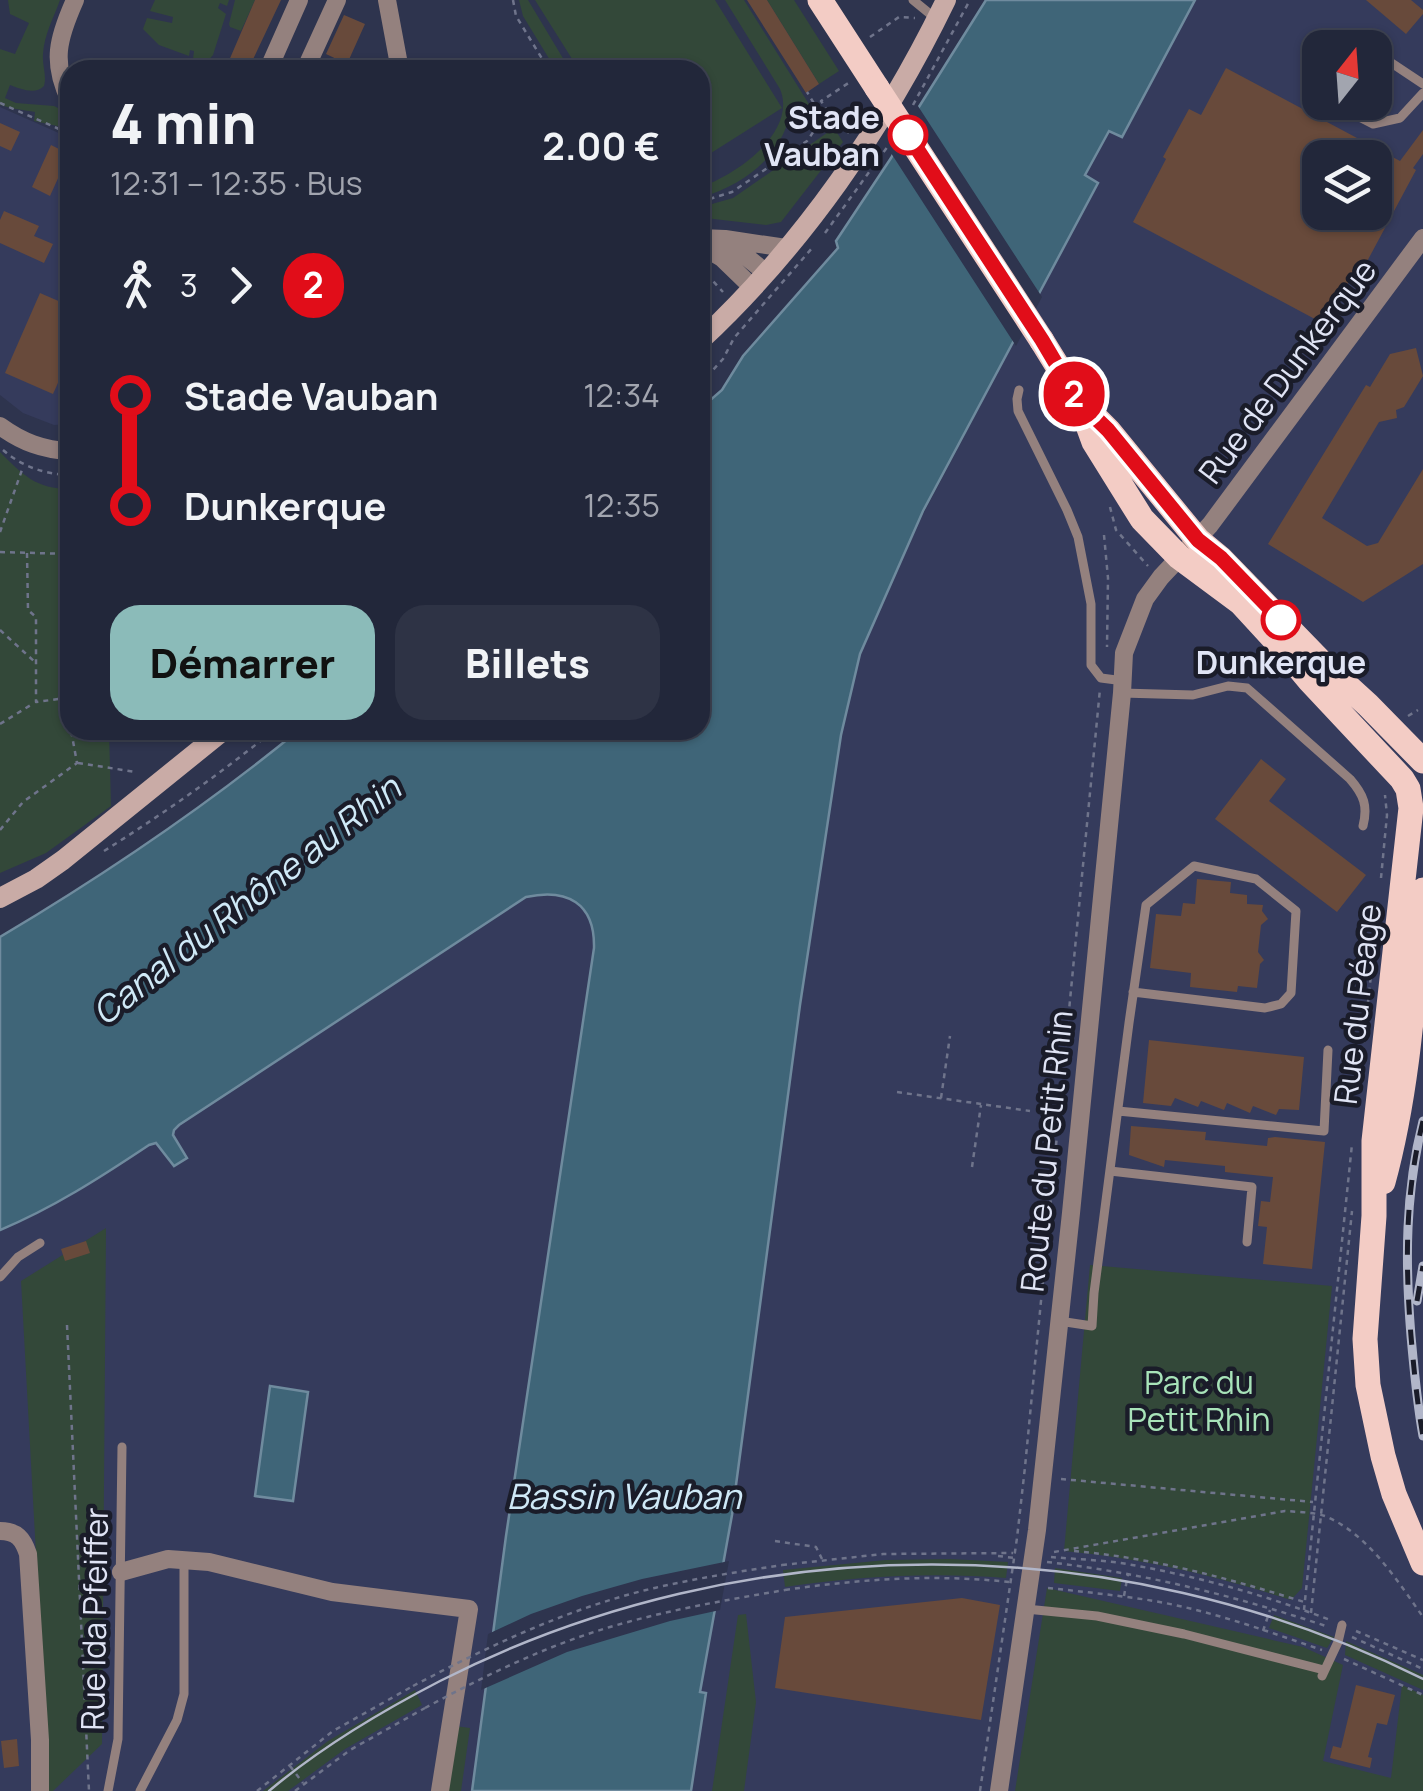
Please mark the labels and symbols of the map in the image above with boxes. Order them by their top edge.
north arrow [1302,30,1392,120]
place label: Stade Vauban [764,95,880,176]
marker: Stade Vauban [889,116,927,154]
street label: Rue de Dunkerque [1188,250,1386,492]
line badge: 2 [1042,362,1106,426]
marker: Dunkerque [1262,601,1300,639]
place label: Dunkerque [1196,640,1366,684]
water label: Canal du Rhône au Rhin [82,764,411,1036]
street label: Rue du Péage [1323,901,1391,1107]
street label: Route du Petit Rhin [1009,1008,1083,1294]
park label: Parc du Petit Rhin [1127,1360,1271,1441]
water label: Bassin Vauban [507,1472,742,1520]
street label: Rue Ida Pfeiffer [70,1507,118,1731]

